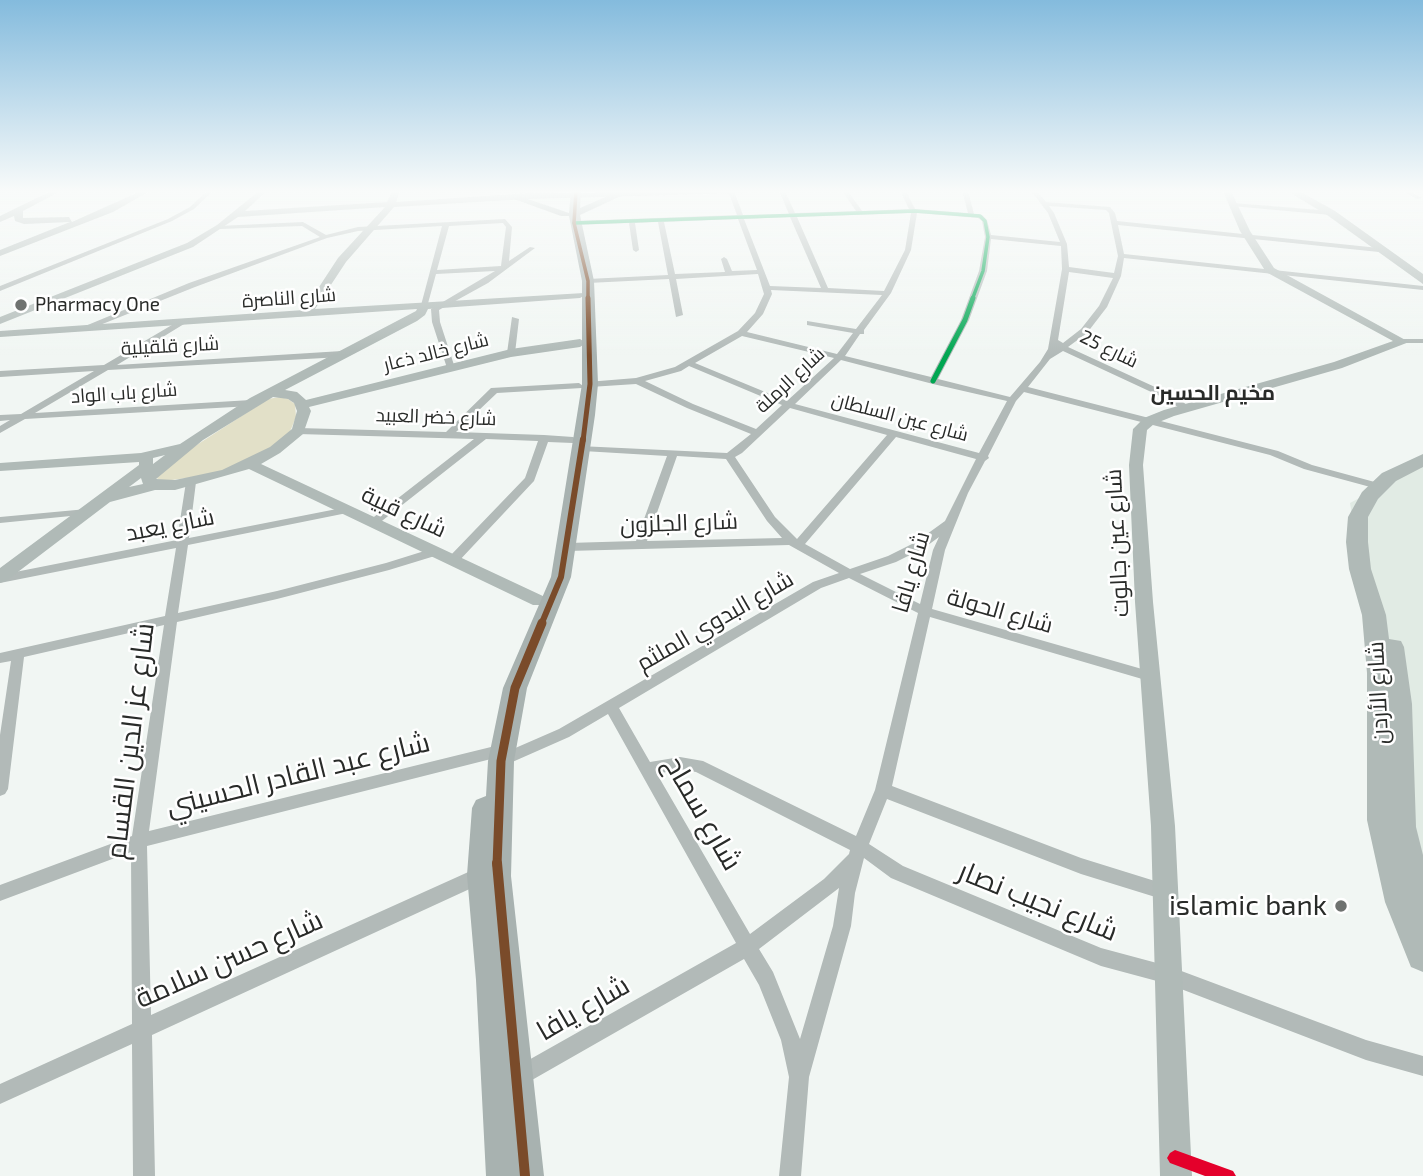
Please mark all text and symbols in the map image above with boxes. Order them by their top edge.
street label: شارع الناصرة [241,283,337,313]
place label: Pharmacy One [35,294,160,316]
marker: Pharmacy One [13,297,29,313]
street label: شارع 25 [1076,325,1142,373]
street label: شارع خالد ذعار [381,328,491,376]
street label: شارع قلقيلية [120,332,220,360]
street label: شارع الرملة [751,342,829,418]
street label: شارع باب الواد [70,378,178,408]
district label: مخيم الحسين [1151,380,1275,406]
street label: شارع عين السلطان [829,388,971,446]
street label: شارع خضر العبيد [375,403,497,431]
street label: شارع عين جالوت [1099,468,1135,618]
street label: شارع قبية [357,480,451,544]
street label: شارع يعبد [123,503,217,547]
street label: شارع الجلزون [620,507,738,539]
street label: شارع يافا [886,528,936,616]
street label: شارع البدوي الملثم [632,565,798,677]
street label: شارع الحولة [944,583,1056,639]
street label: شارع عز الدين القسام [99,621,161,861]
street label: شارع الأردن [1362,641,1394,745]
street label: شارع عبد القادر الحسيني [163,725,433,823]
street label: شارع سماح [657,750,749,876]
street label: شارع نجيب نصار [953,854,1123,948]
place label: islamic bank [1169,889,1327,923]
marker: islamic bank [1333,898,1349,914]
street label: شارع حسن سلامة [130,903,328,1015]
street label: شارع يافا [531,968,635,1048]

